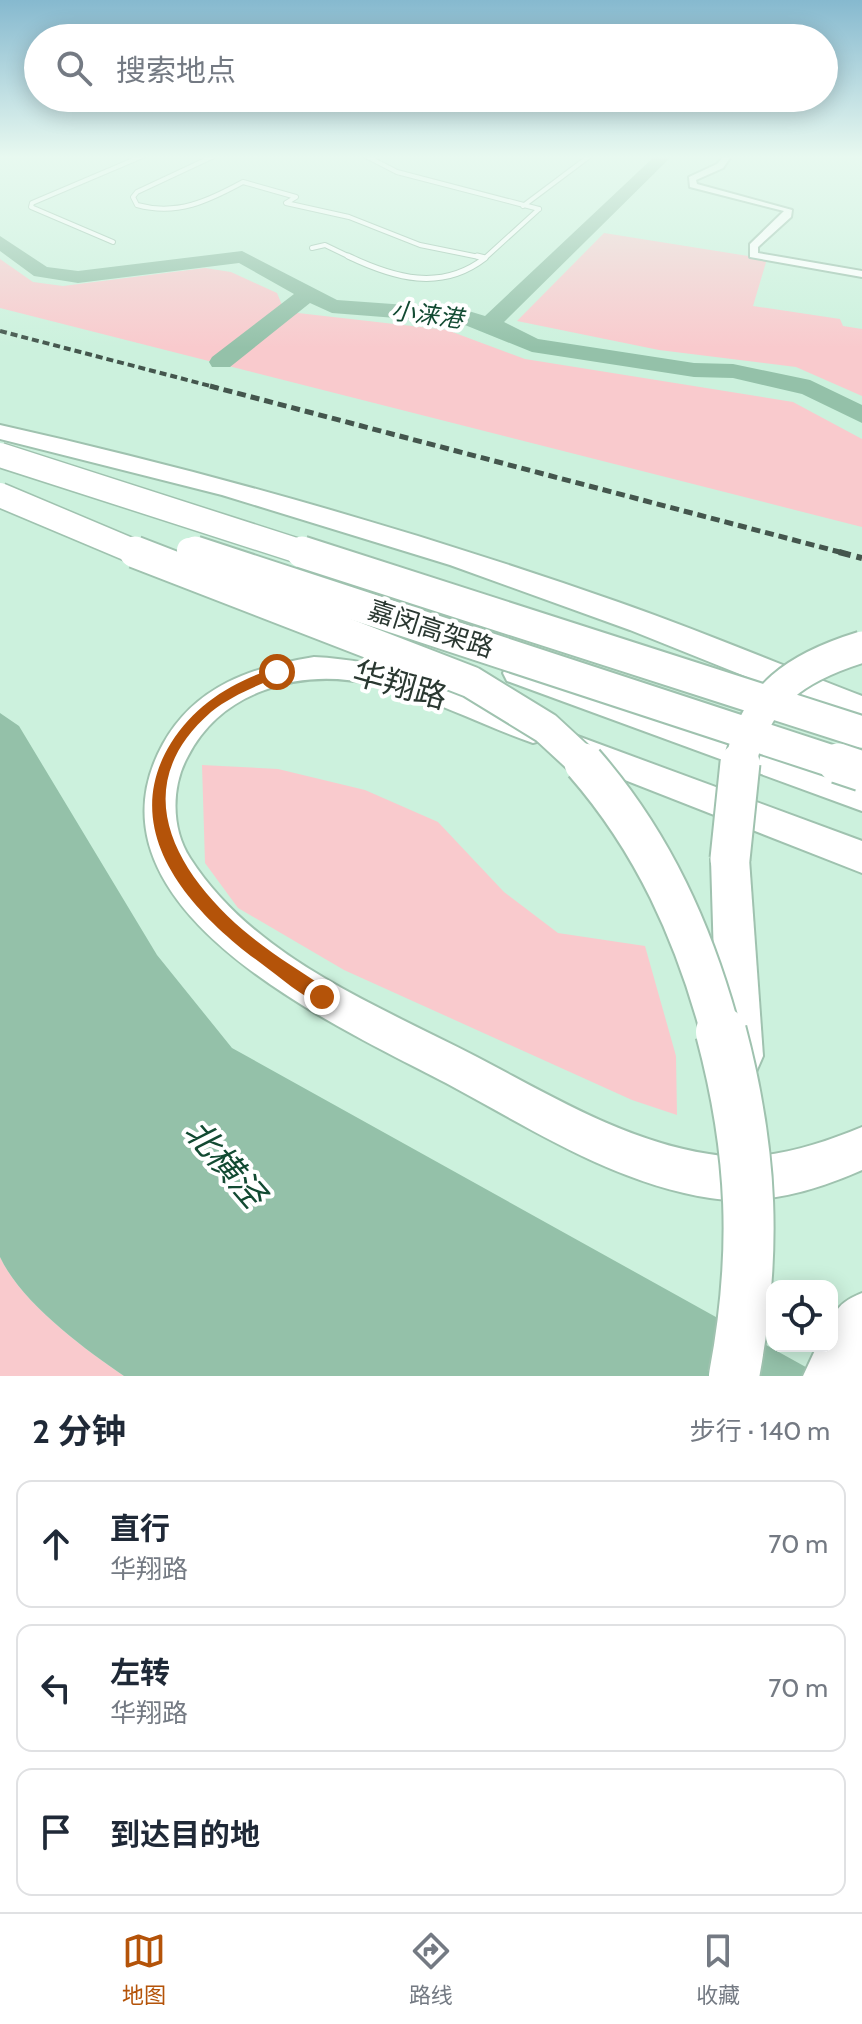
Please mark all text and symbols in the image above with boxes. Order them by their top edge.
search box [24,24,838,112]
icon: search [52,46,96,90]
text: 搜索地点 [116,52,236,89]
water label: 小涞港 [390,296,468,334]
street label: 嘉闵高架路 [364,594,498,664]
street label: 华翔路 [349,653,452,716]
route start [259,654,295,690]
route end [304,979,340,1015]
water label: 北横泾 [176,1111,276,1218]
map controls [766,1280,838,1352]
button: locate [766,1280,838,1352]
text: 2 分钟 [32,1410,126,1452]
text: 步行 · 140 m [690,1415,830,1447]
text: 直行 [110,1510,170,1547]
icon: ahead [34,1522,78,1566]
text: 70 m [768,1528,828,1560]
text: 华翔路 [110,1553,188,1585]
text: 左转 [110,1654,170,1691]
icon: left [34,1666,78,1710]
text: 70 m [768,1672,828,1704]
text: 华翔路 [110,1697,188,1729]
icon: arrive [34,1810,78,1854]
text: 到达目的地 [110,1816,260,1853]
tab: 地图 [122,1929,166,2009]
tab: 路线 [409,1929,453,2009]
tab: 收藏 [696,1929,740,2009]

